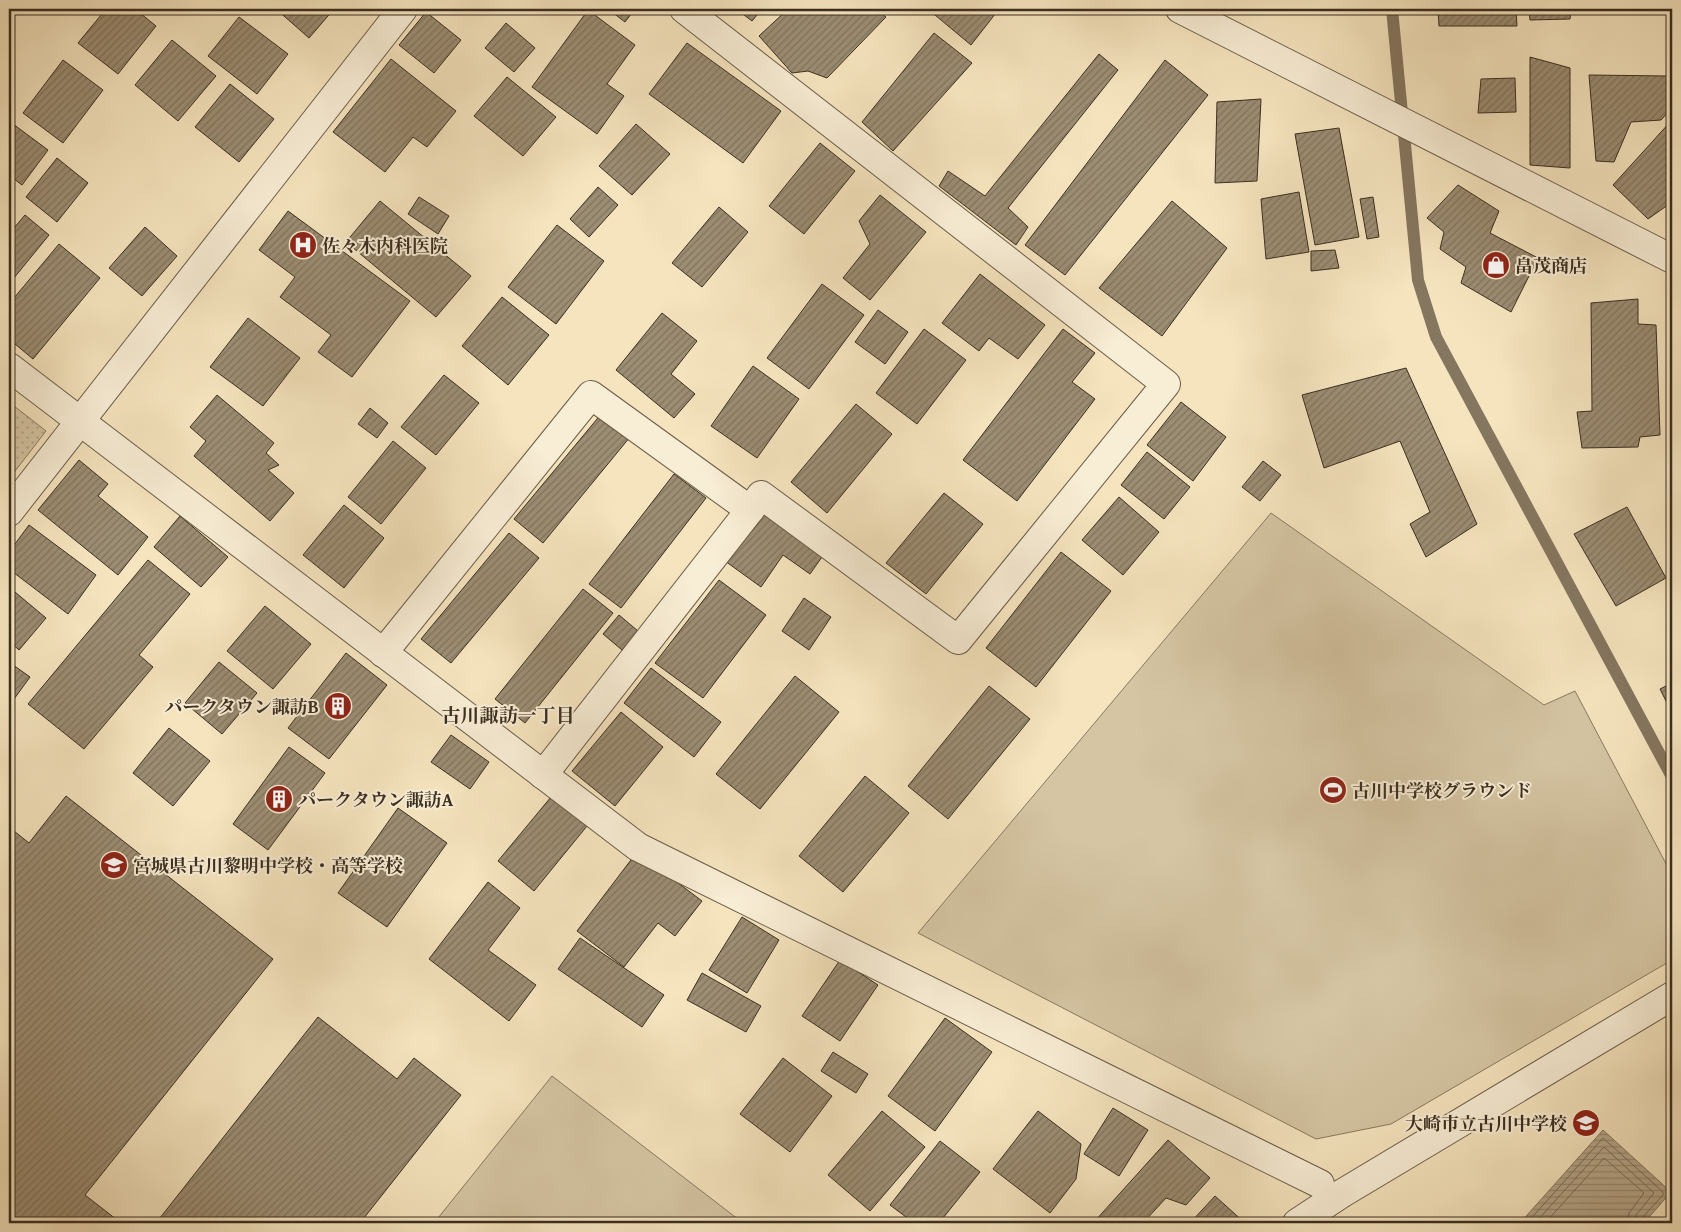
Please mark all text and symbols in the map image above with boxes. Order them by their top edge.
hospital icon: 佐々木内科医院 [288,230,318,260]
place label: 佐々木内科医院 [322,232,448,259]
shop icon: 畠茂商店 [1481,250,1511,280]
place label: 畠茂商店 [1515,252,1587,279]
building icon: パークタウン諏訪B [323,691,353,721]
place label: パークタウン諏訪B [164,693,319,720]
district label: 古川諏訪一丁目 [441,701,575,729]
sports icon: 古川中学校グラウンド [1318,775,1348,805]
place label: 古川中学校グラウンド [1352,777,1532,804]
building icon: パークタウン諏訪A [264,784,294,814]
place label: パークタウン諏訪A [298,786,454,813]
school or university icon: 宮城県古川黎明中学校・高等学校 [99,850,129,880]
place label: 宮城県古川黎明中学校・高等学校 [133,852,403,879]
school or university icon: 大崎市立古川中学校 [1571,1108,1601,1138]
place label: 大崎市立古川中学校 [1405,1110,1567,1137]

